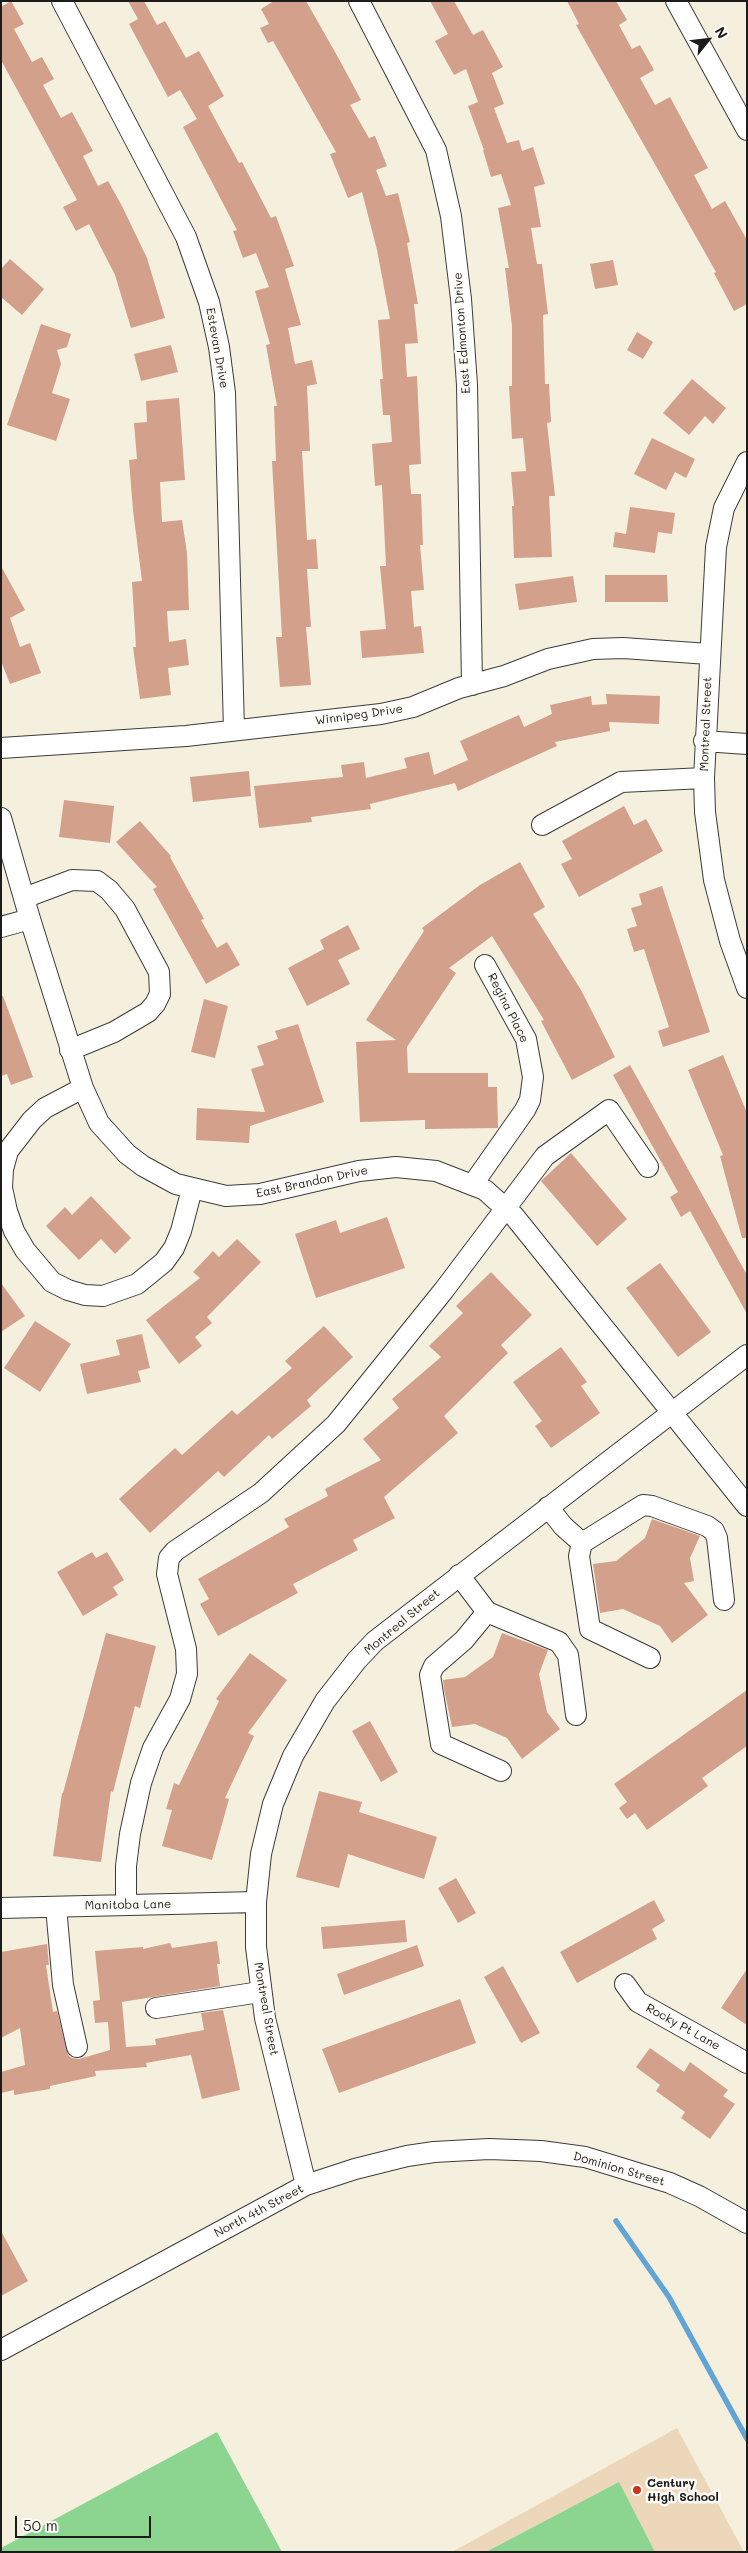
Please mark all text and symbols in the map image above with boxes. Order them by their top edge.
north arrow [683,15,733,65]
text: N [711,23,732,42]
street label: East Edmonton Drive [451,272,473,394]
street label: Estevan Drive [203,307,231,389]
street label: Montreal Street [697,676,715,772]
street label: Winnipeg Drive [314,702,404,728]
street label: Regina Place [484,971,532,1045]
street label: East Brandon Drive [255,1163,369,1201]
street label: Montreal Street [361,1586,443,1658]
street label: Manitoba Lane [85,1897,171,1913]
street label: Montreal Street [251,1961,281,2057]
street label: Rocky Pt Lane [643,2001,723,2053]
street label: Dominion Street [571,2149,667,2189]
street label: North 4th Street [212,2181,306,2241]
place label: Century High School [647,2476,719,2504]
marker: Century High School [631,2484,643,2496]
scale bar [18,2506,154,2538]
text: 50 m [23,2515,58,2535]

